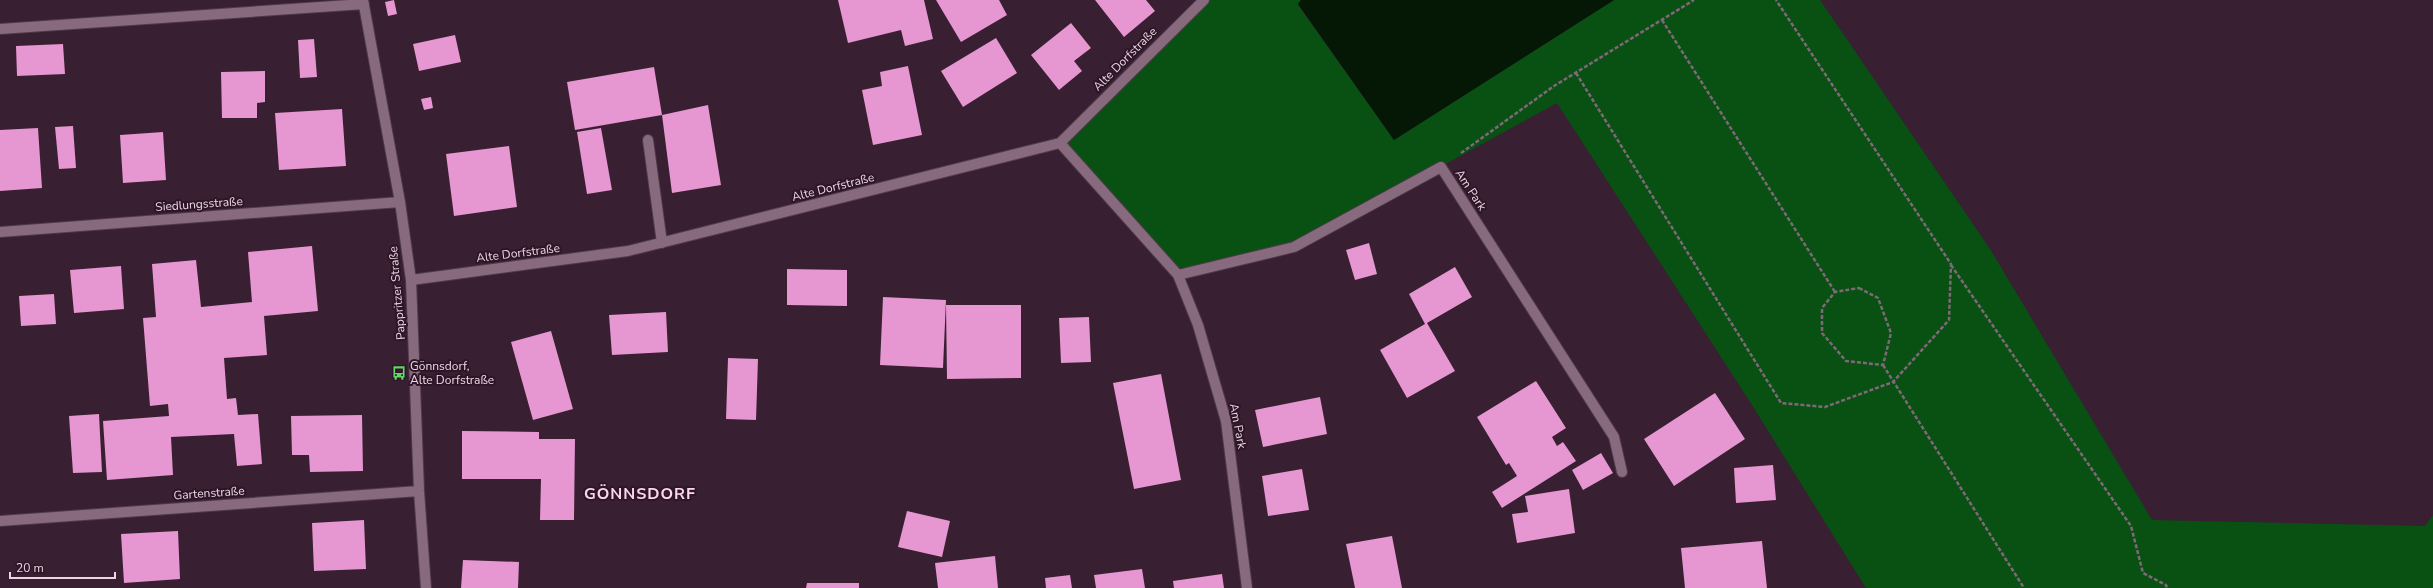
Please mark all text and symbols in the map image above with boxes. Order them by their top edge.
street label: Alte Dorfstraße [1090,24,1160,94]
street label: Am Park [1452,166,1491,215]
street label: Alte Dorfstraße [790,169,876,205]
street label: Siedlungsstraße [155,193,243,215]
street label: Alte Dorfstraße [475,240,561,266]
street label: Pappritzer Straße [385,245,409,341]
place label: Gönnsdorf, Alte Dorfstraße [410,358,494,388]
bus stop icon: Gönnsdorf, Alte Dorfstraße [391,365,407,381]
street label: Am Park [1226,402,1250,451]
street label: Gartenstraße [173,483,245,503]
district label: GÖNNSDORF [584,483,696,505]
scale bar [10,554,115,580]
text: 20 m [16,560,44,576]

